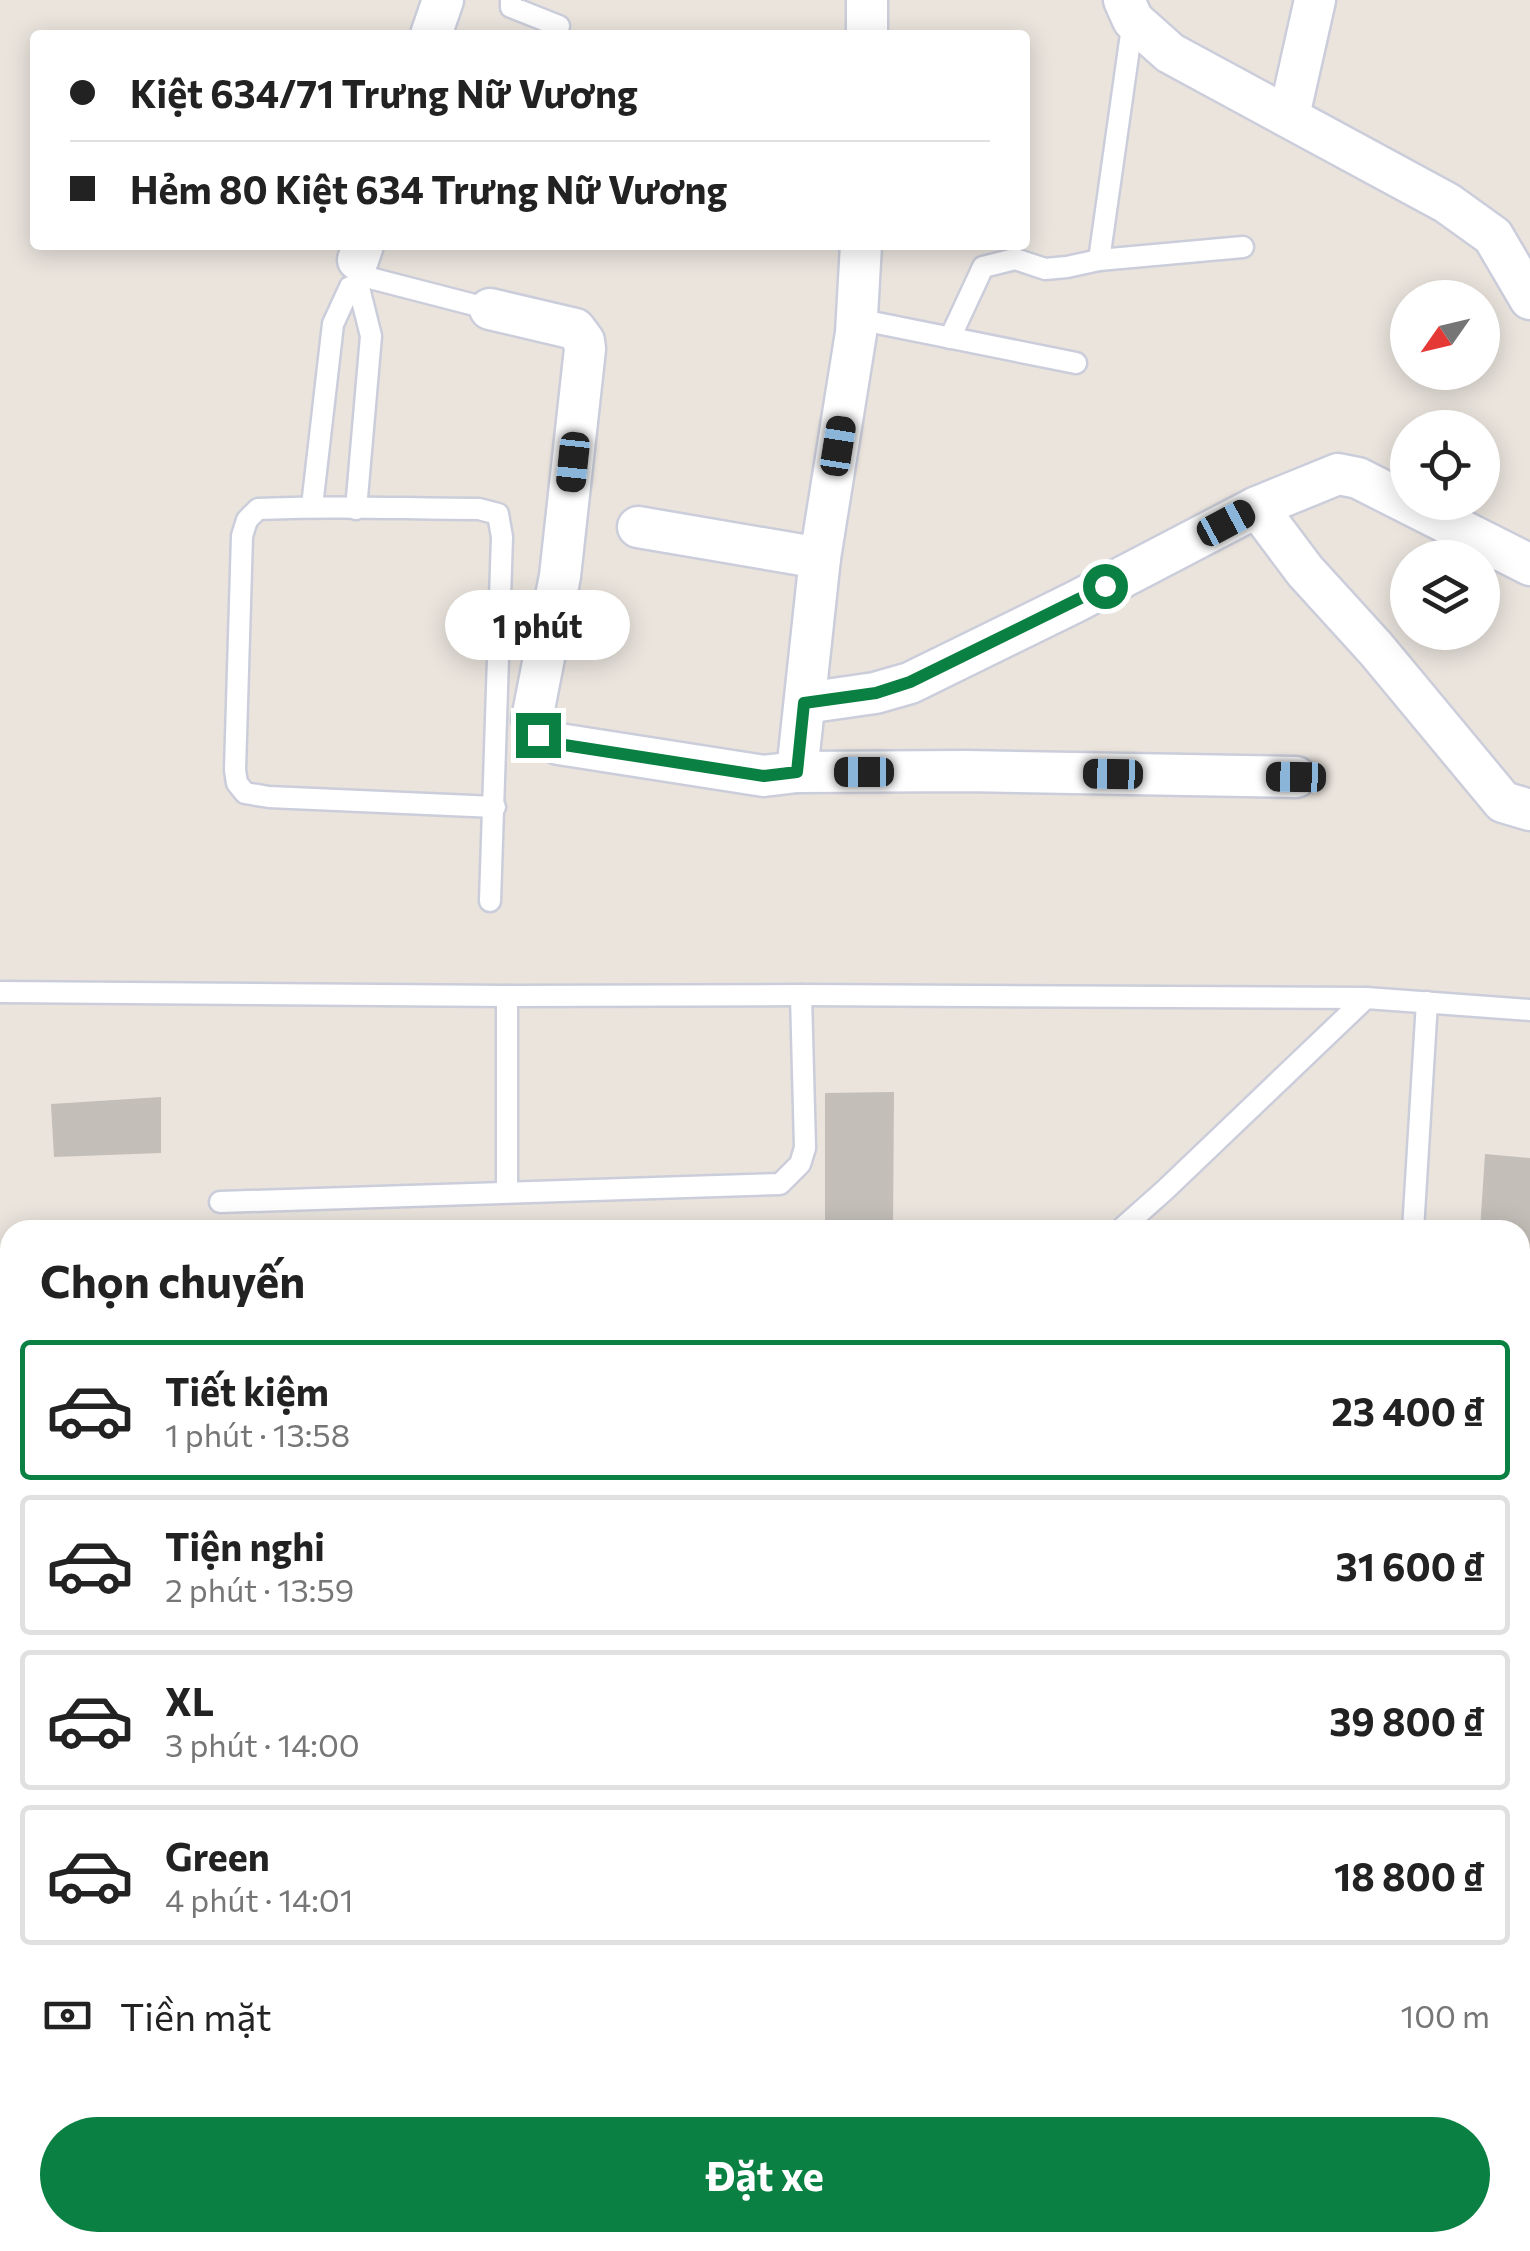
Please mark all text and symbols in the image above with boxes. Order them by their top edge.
text: Kiệt 634/71 Trưng Nữ Vương [130,69,638,116]
text: Hẻm 80 Kiệt 634 Trưng Nữ Vương [130,165,727,212]
north arrow [1390,280,1500,390]
map controls [1390,280,1500,650]
button: locate [1390,410,1500,520]
car [818,414,858,478]
car [555,431,591,493]
car [1192,496,1260,550]
button: layers [1390,540,1500,650]
route start [1083,564,1128,609]
callout: 1 phút [446,590,630,660]
text: 1 phút [493,605,582,645]
route end [516,713,561,758]
car [834,757,894,787]
car [1083,758,1143,790]
car [1266,761,1326,793]
text: Chọn chuyến [40,1252,305,1307]
icon: car [45,1365,135,1455]
text: Tiết kiệm [165,1367,329,1414]
text: 23 400 ₫ [1331,1387,1485,1434]
text: 1 phút · 13:58 [165,1414,350,1454]
icon: car [45,1520,135,1610]
text: Tiện nghi [165,1522,325,1569]
text: 31 600 ₫ [1336,1542,1485,1589]
text: 2 phút · 13:59 [165,1569,354,1609]
icon: car [45,1675,135,1765]
text: XL [165,1677,214,1724]
text: 39 800 ₫ [1329,1697,1485,1744]
text: 3 phút · 14:00 [165,1724,360,1764]
icon: car [45,1830,135,1920]
text: Green [165,1832,270,1879]
text: 18 800 ₫ [1334,1852,1485,1899]
text: 4 phút · 14:01 [165,1879,353,1919]
icon: cash [40,1988,95,2043]
text: Tiền mặt [120,1992,272,2039]
text: 100 m [1401,1995,1490,2035]
button: Đặt xe [40,2117,1490,2232]

